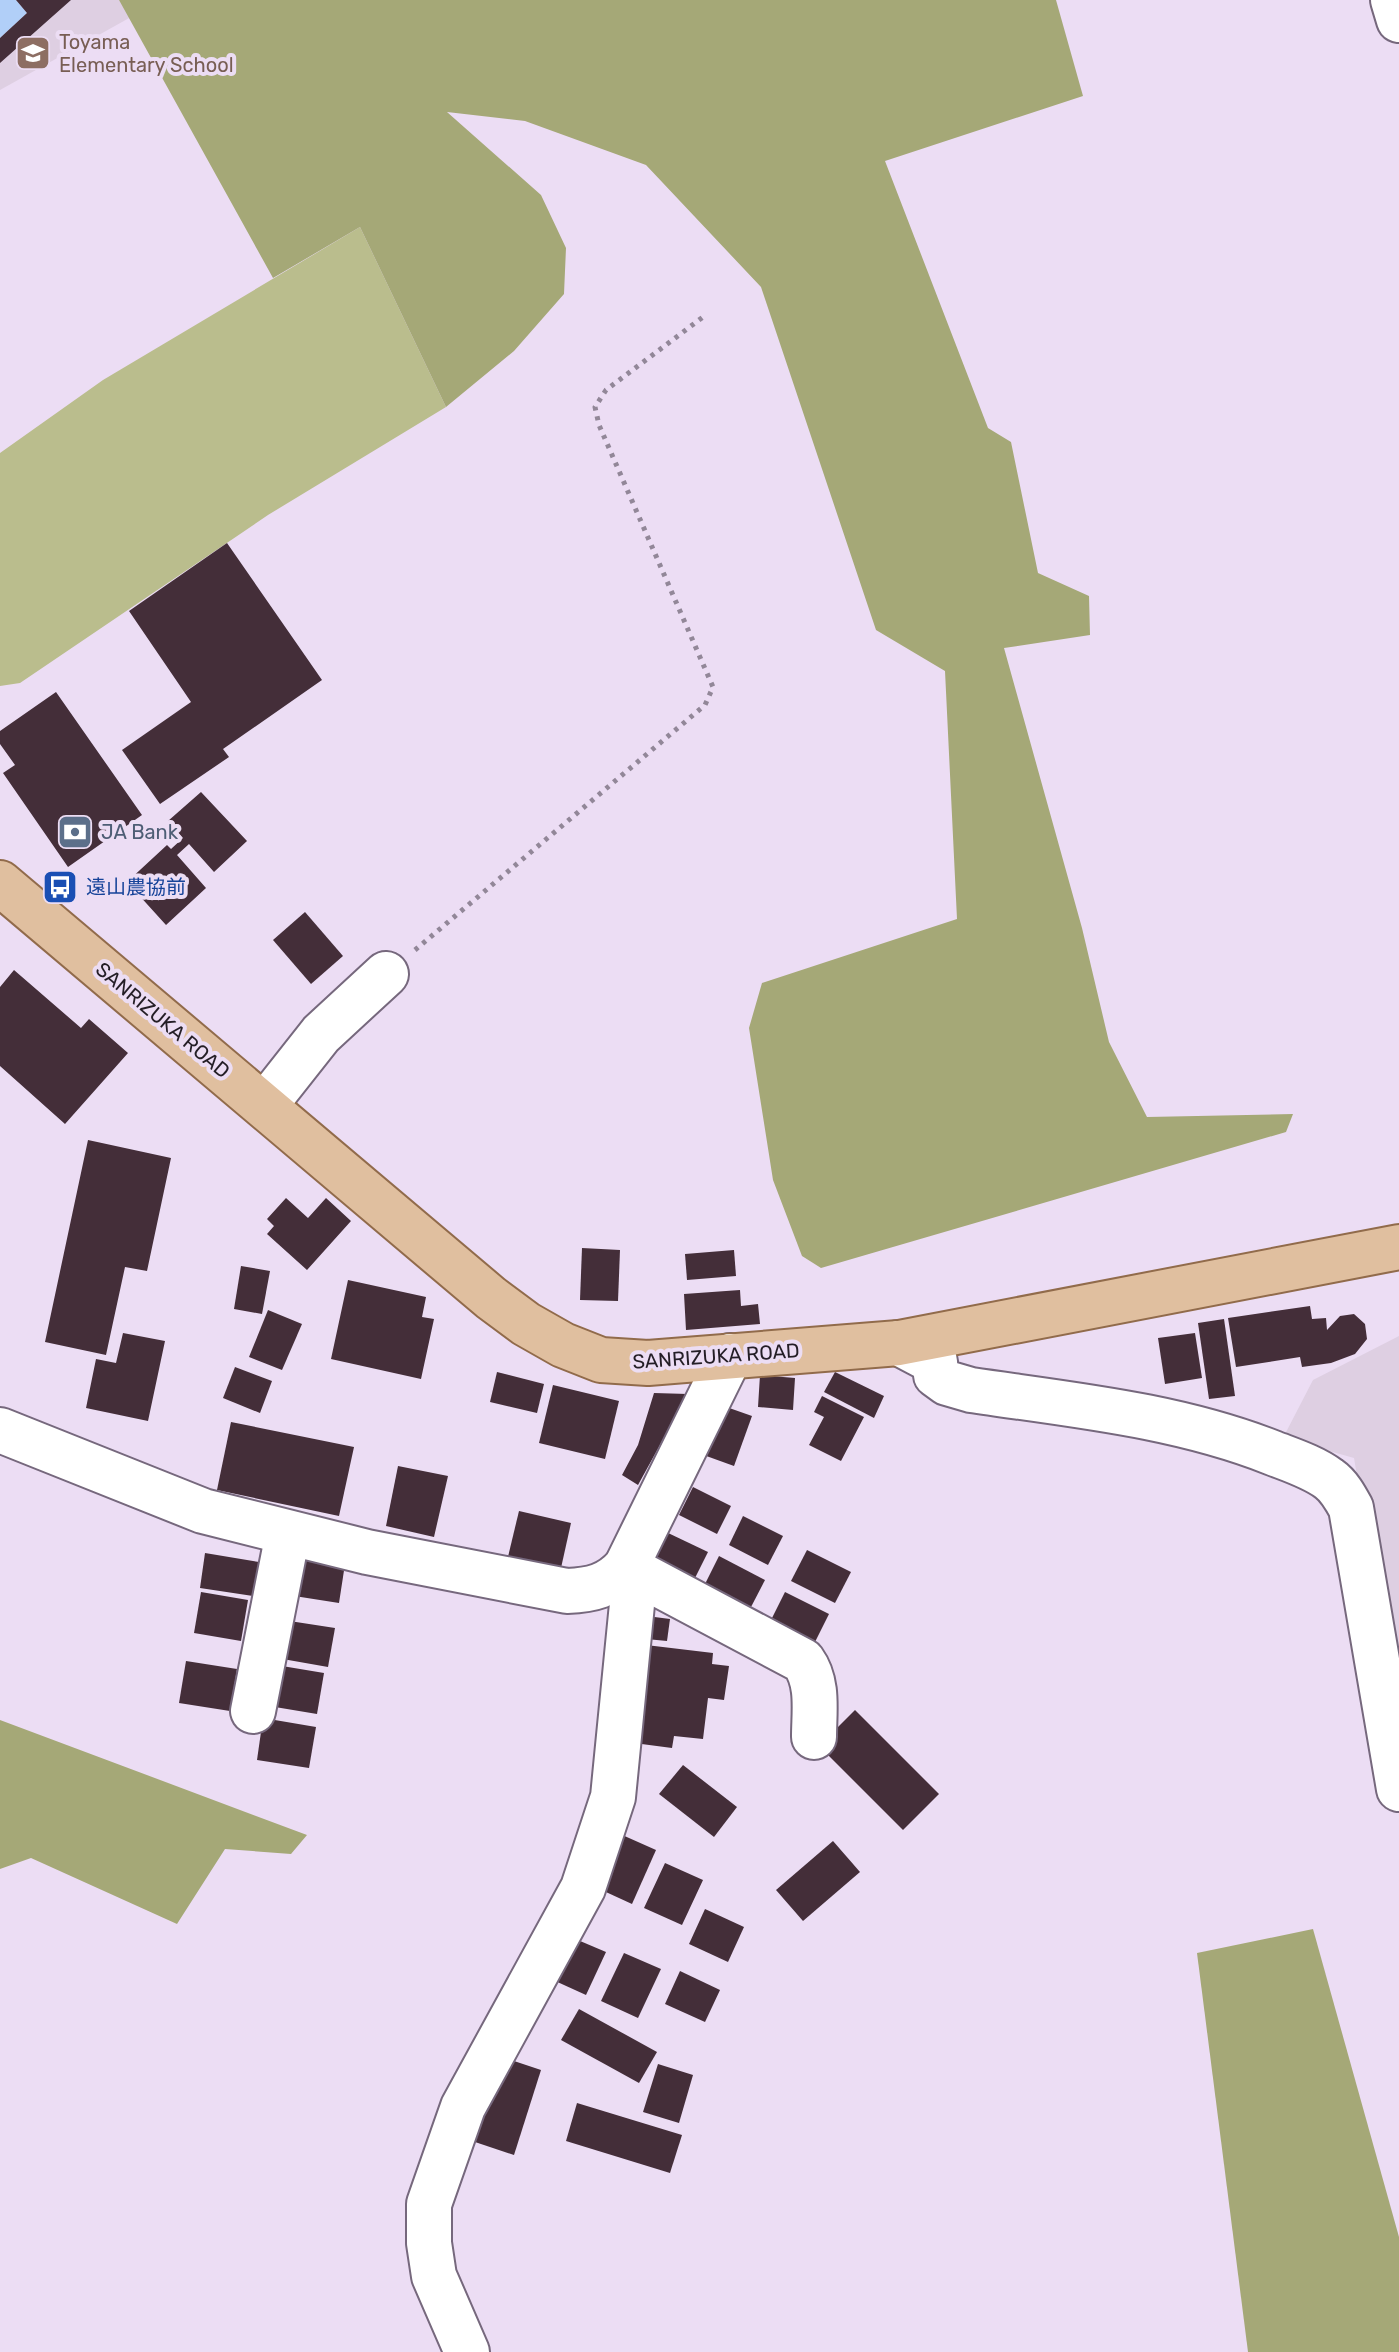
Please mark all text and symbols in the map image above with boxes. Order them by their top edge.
place label: Toyama Elementary School [59,30,234,77]
school or university icon: Toyama Elementary School [14,34,52,72]
bank icon: JA Bank [56,813,94,851]
place label: JA Bank [101,820,179,844]
bus stop icon: 遠山農協前 [41,868,79,906]
place label: 遠山農協前 [86,875,186,899]
street label: SANRIZUKA ROAD [91,957,235,1083]
street label: SANRIZUKA ROAD [632,1338,800,1374]

